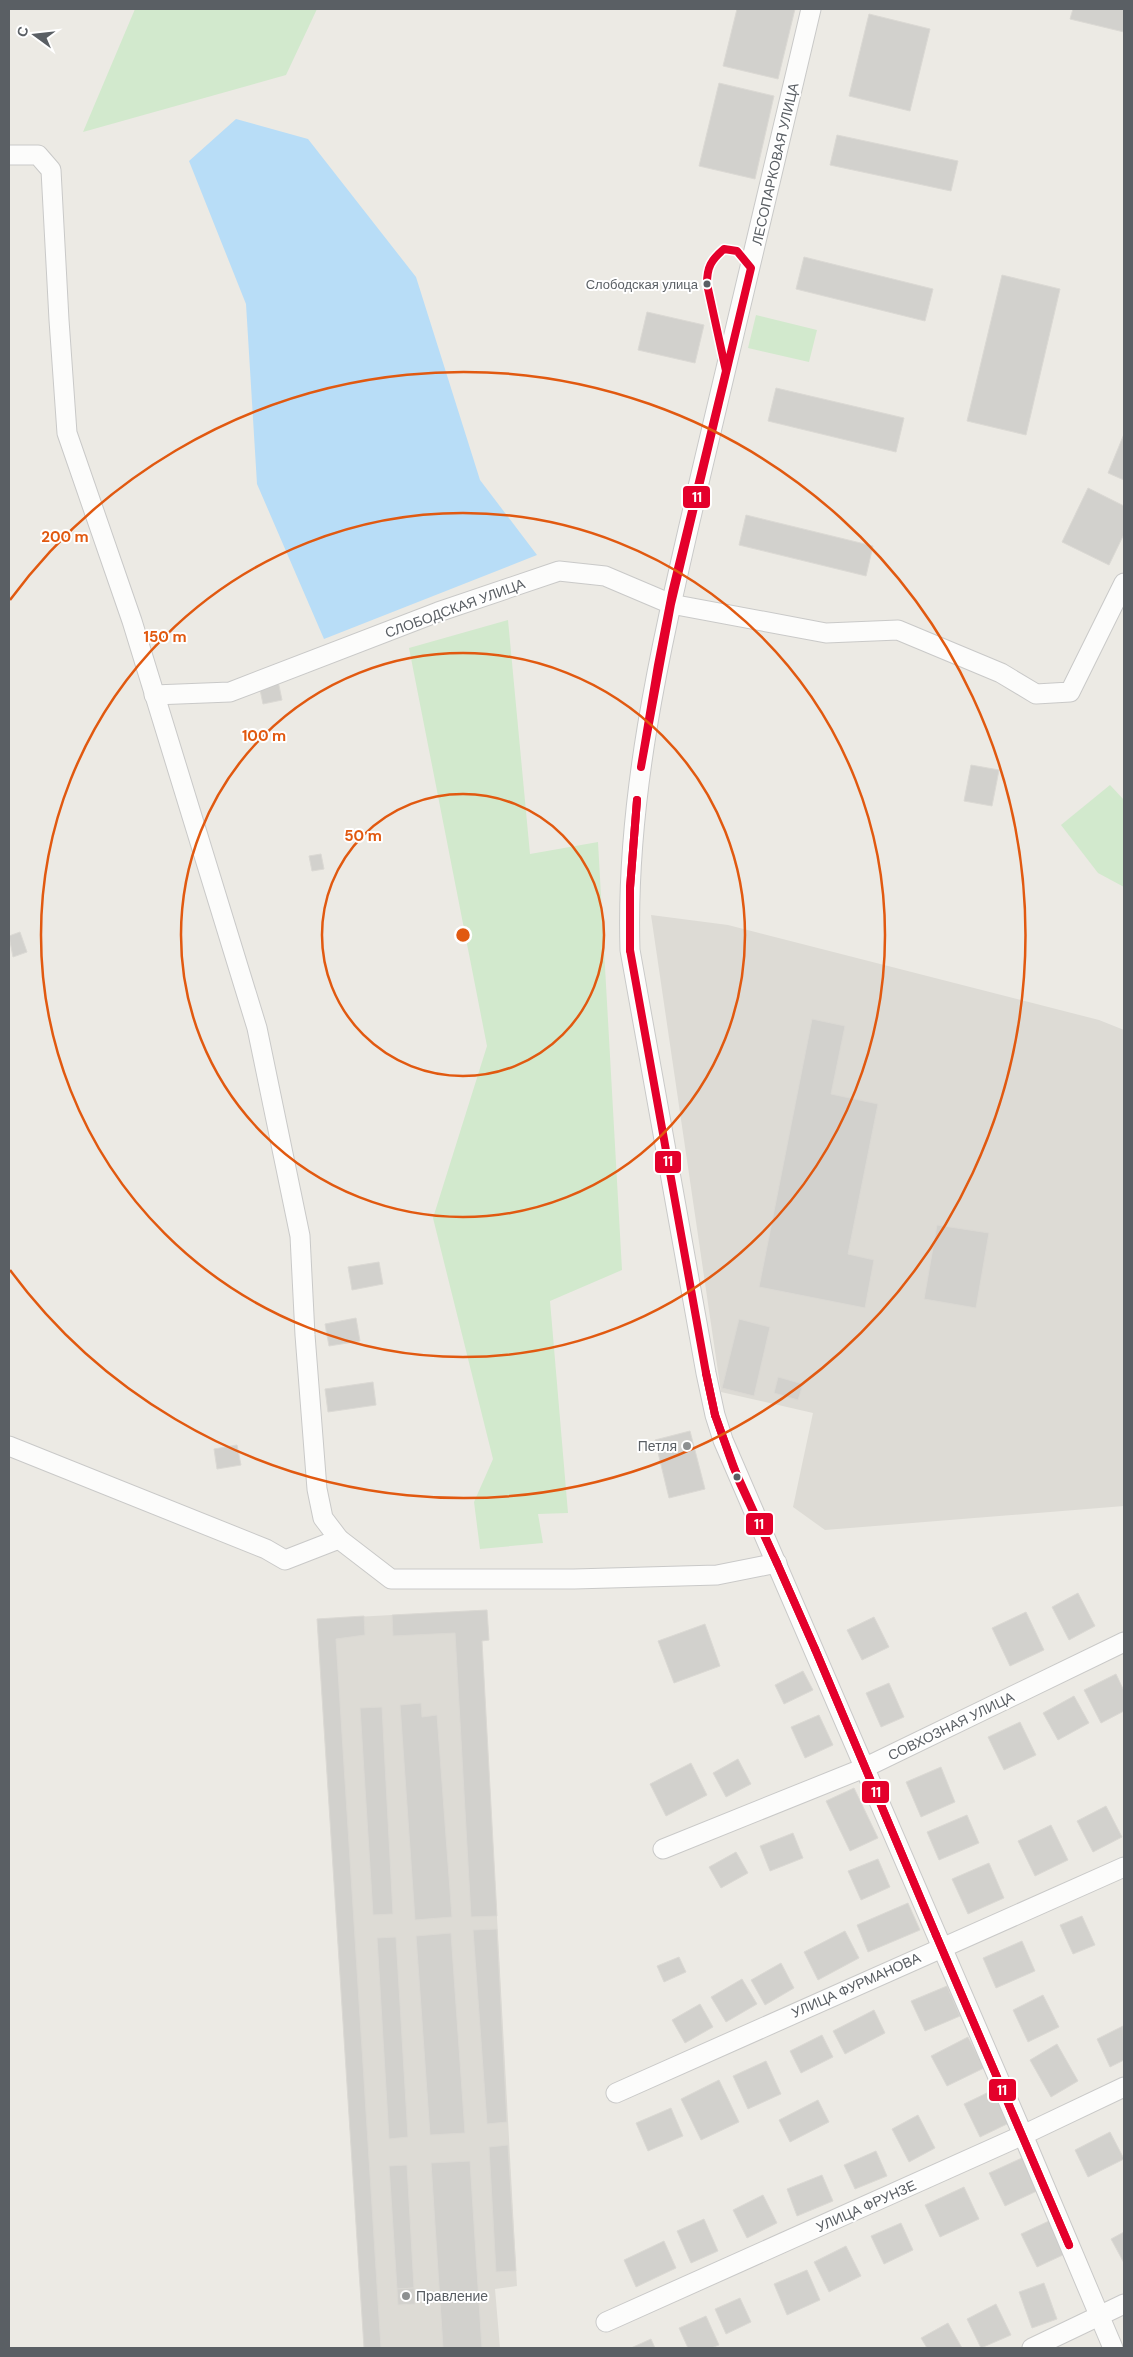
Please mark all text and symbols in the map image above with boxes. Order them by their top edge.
north arrow [10,10,60,60]
text: С [12,24,32,39]
street label: ЛЕСОПАРКОВАЯ УЛИЦА [748,80,803,247]
place label: Слободская улица [586,276,699,293]
marker: Слободская улица [702,279,712,289]
line badge: 11 [682,485,711,509]
text: 11 [692,488,702,506]
text: 200 m [41,527,89,547]
street label: СЛОБОДСКАЯ УЛИЦА [383,574,528,642]
text: 150 m [144,627,187,647]
text: 100 m [242,726,286,746]
text: 50 m [344,826,382,846]
centre of rings [454,926,472,944]
line badge: 11 [654,1150,682,1174]
text: 11 [663,1152,673,1170]
place label: Петля [638,1437,677,1455]
marker: Петля [681,1440,693,1452]
unlabelled marker [732,1472,742,1482]
line badge: 11 [745,1512,774,1536]
text: 11 [754,1515,764,1533]
street label: СОВХОЗНАЯ УЛИЦА [885,1687,1018,1764]
line badge: 11 [861,1780,890,1804]
text: 11 [871,1783,881,1801]
street label: УЛИЦА ФУРМАНОВА [789,1948,924,2022]
line badge: 11 [988,2078,1017,2102]
text: 11 [997,2081,1007,2099]
street label: УЛИЦА ФРУНЗЕ [813,2176,919,2236]
place label: Правление [416,2287,488,2305]
marker: Правление [400,2290,412,2302]

